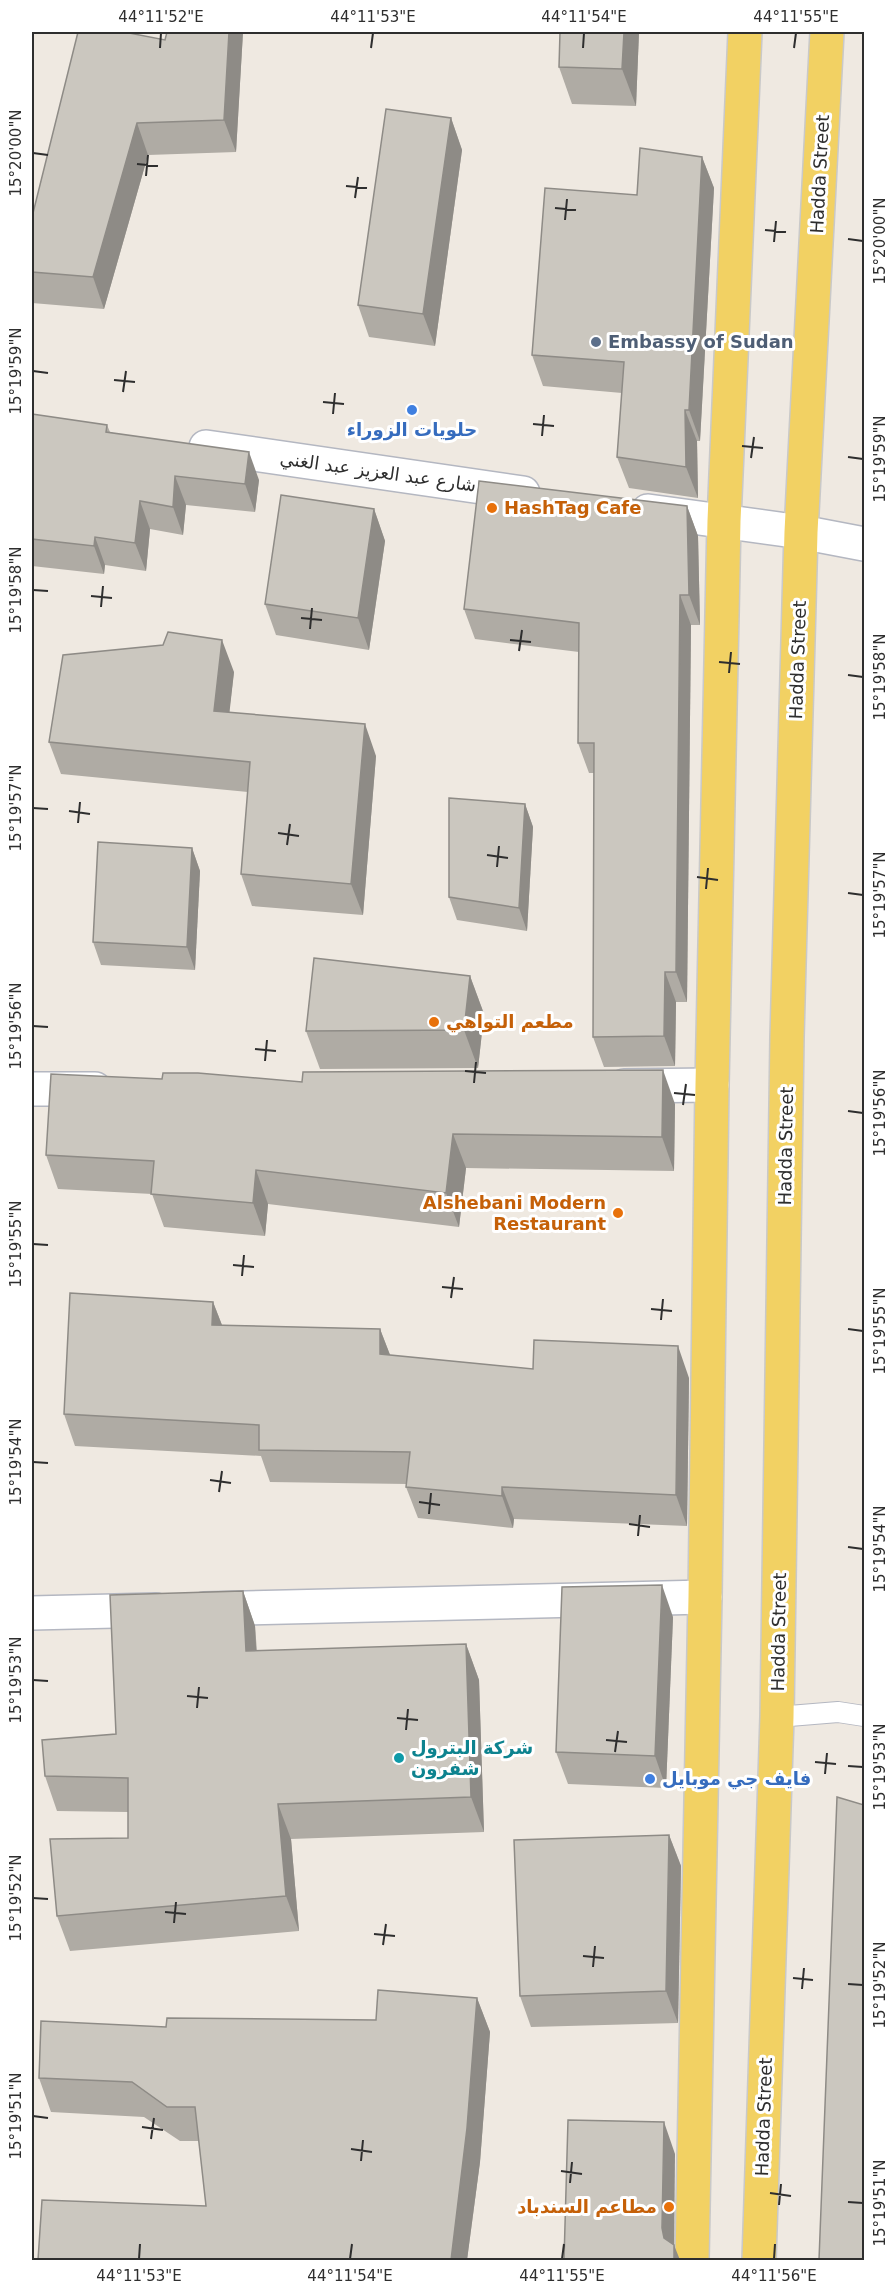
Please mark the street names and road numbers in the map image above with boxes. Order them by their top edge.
street label: Hadda Street [806,114,833,234]
street label: شارع عبد العزيز عبد الغني [279,447,477,497]
street label: Hadda Street [785,600,810,720]
street label: Hadda Street [774,1086,797,1206]
street label: Hadda Street [767,1572,790,1692]
street label: Hadda Street [751,2057,776,2177]

